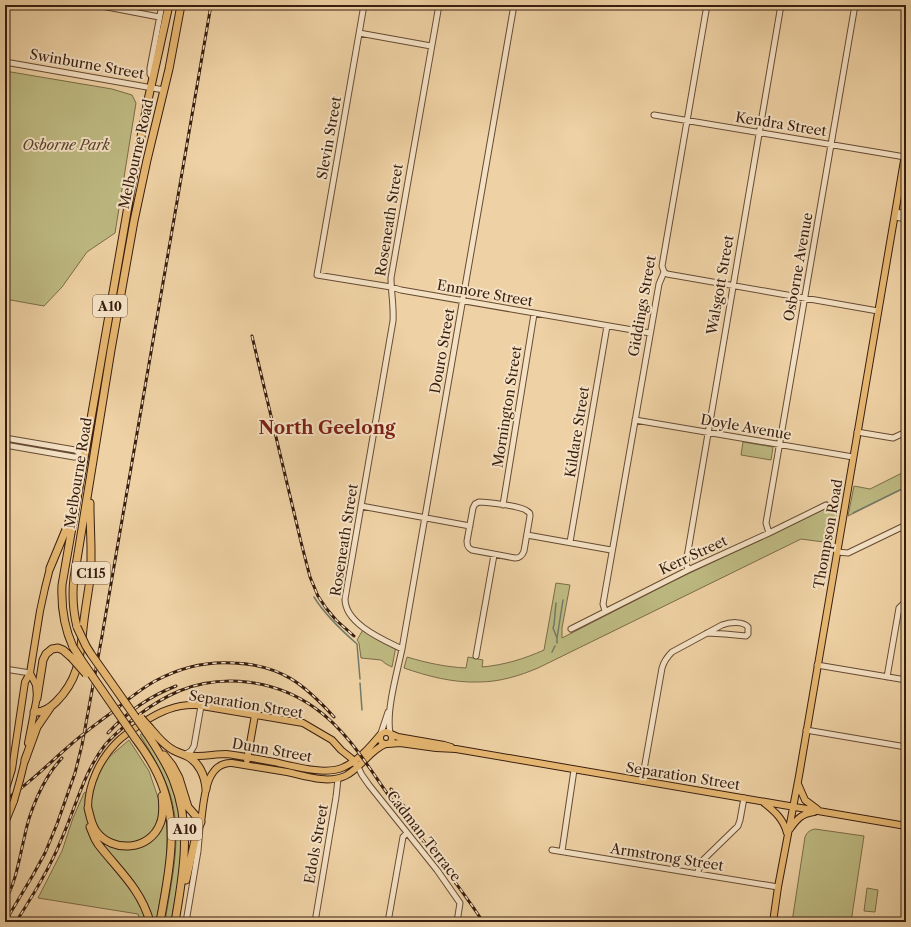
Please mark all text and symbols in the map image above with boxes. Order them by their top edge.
street label: Swinburne Street [28,45,146,83]
street label: Slevin Street [313,95,345,181]
street label: Melbourne Road [115,97,158,211]
street label: Kendra Street [734,108,828,140]
park label: Osborne Park [22,136,110,154]
street label: Roseneath Street [371,162,407,278]
street label: Osborne Avenue [780,211,816,323]
street label: Walsgott Street [702,234,738,337]
street label: Giddings Street [624,254,660,358]
street label: Enmore Street [436,276,534,310]
road number: A10 [93,295,127,317]
street label: Douro Street [426,307,458,395]
street label: Mornington Street [488,345,526,469]
street label: Kildare Street [561,385,593,479]
street label: Doyle Avenue [699,410,793,444]
street label: Melbourne Road [60,416,96,530]
district label: North Geelong [259,417,396,439]
street label: Thompson Road [809,477,847,590]
street label: Roseneath Street [326,482,362,598]
street label: Kerr Street [656,531,730,579]
road number: C115 [72,562,110,584]
street label: Separation Street [188,686,304,722]
street label: Dunn Street [231,734,313,766]
street label: Separation Street [625,758,741,794]
street label: Cadman Terrace [383,787,465,885]
street label: Edols Street [300,803,332,885]
road number: A10 [168,818,202,840]
street label: Armstrong Street [608,839,725,875]

